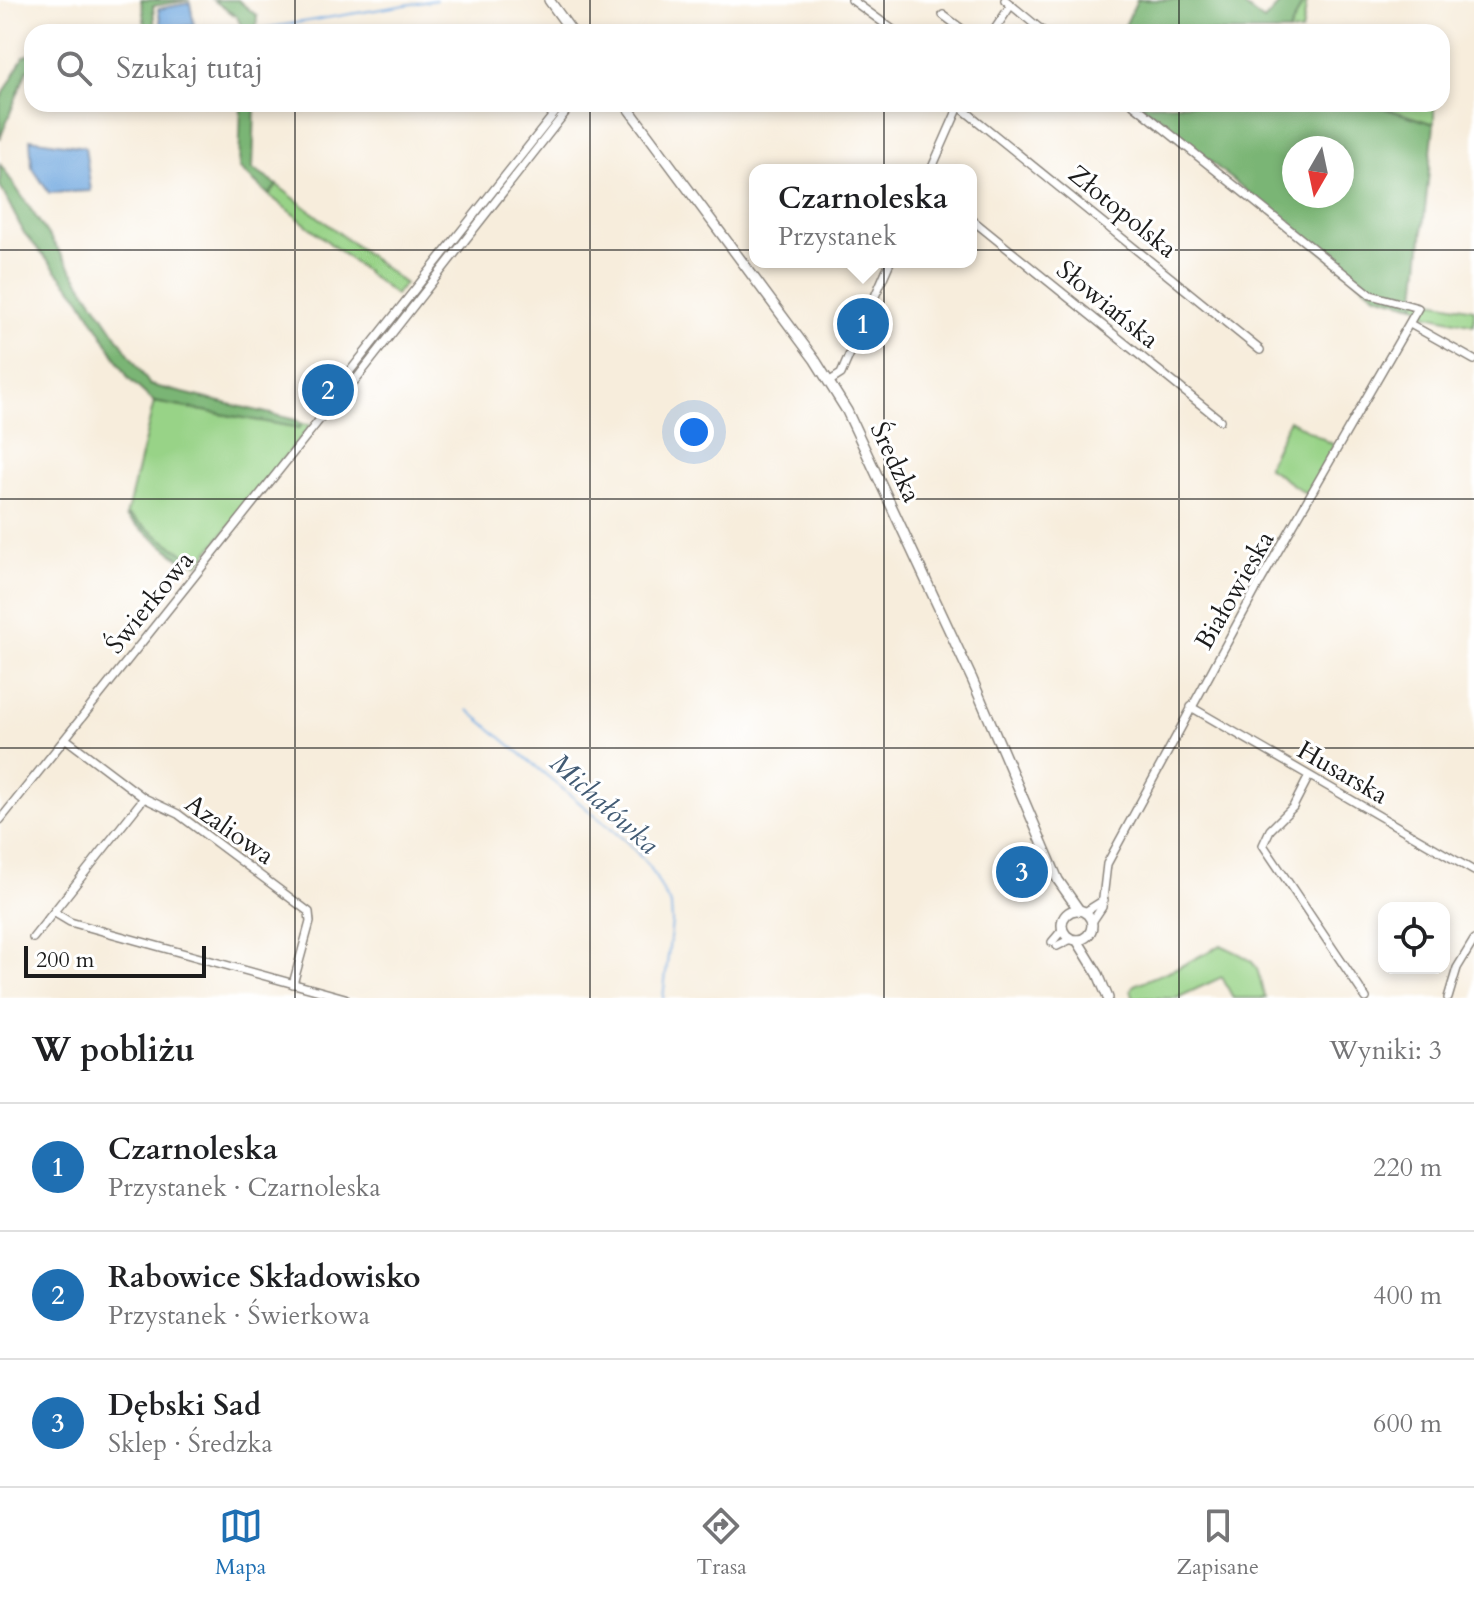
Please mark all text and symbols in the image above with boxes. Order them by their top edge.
search box [24,24,1450,112]
icon: search [52,46,96,90]
text: Szukaj tutaj [116,48,263,89]
north arrow [1282,136,1354,208]
street label: Złotopolska [1061,157,1184,266]
popup [749,164,977,268]
text: Czarnoleska [778,178,948,219]
text: Przystanek [778,219,897,254]
street label: Słowiańska [1049,252,1166,356]
pin: 1 [837,294,889,354]
pin: 2 [302,360,354,420]
your location [674,412,714,452]
street label: Średzka [862,416,929,508]
street label: Białowieska [1186,525,1282,656]
street label: Świerkowa [97,544,202,661]
street label: Husarska [1291,732,1394,812]
water label: Michałówka [541,744,667,863]
street label: Azaliowa [178,786,281,873]
pin: 3 [996,842,1048,902]
map controls [1378,902,1450,974]
button: locate [1378,902,1450,974]
scale bar [24,942,206,978]
text: 200 m [36,945,94,975]
text: W pobliżu [32,1027,195,1073]
text: Wyniki: 3 [1329,1033,1442,1068]
text: Czarnoleska [108,1129,278,1170]
text: 1 [51,1150,65,1185]
text: 220 m [1373,1150,1442,1185]
text: Przystanek · Czarnoleska [108,1170,381,1205]
text: Rabowice Składowisko [108,1257,420,1298]
text: 2 [51,1278,65,1313]
text: 400 m [1373,1278,1442,1313]
text: Przystanek · Świerkowa [108,1298,370,1333]
text: Dębski Sad [108,1385,261,1426]
text: 3 [51,1406,65,1441]
text: 600 m [1373,1406,1442,1441]
text: Sklep · Średzka [108,1426,273,1461]
tab: Mapa [215,1504,266,1582]
tab: Trasa [696,1504,747,1582]
tab: Zapisane [1177,1504,1259,1582]

